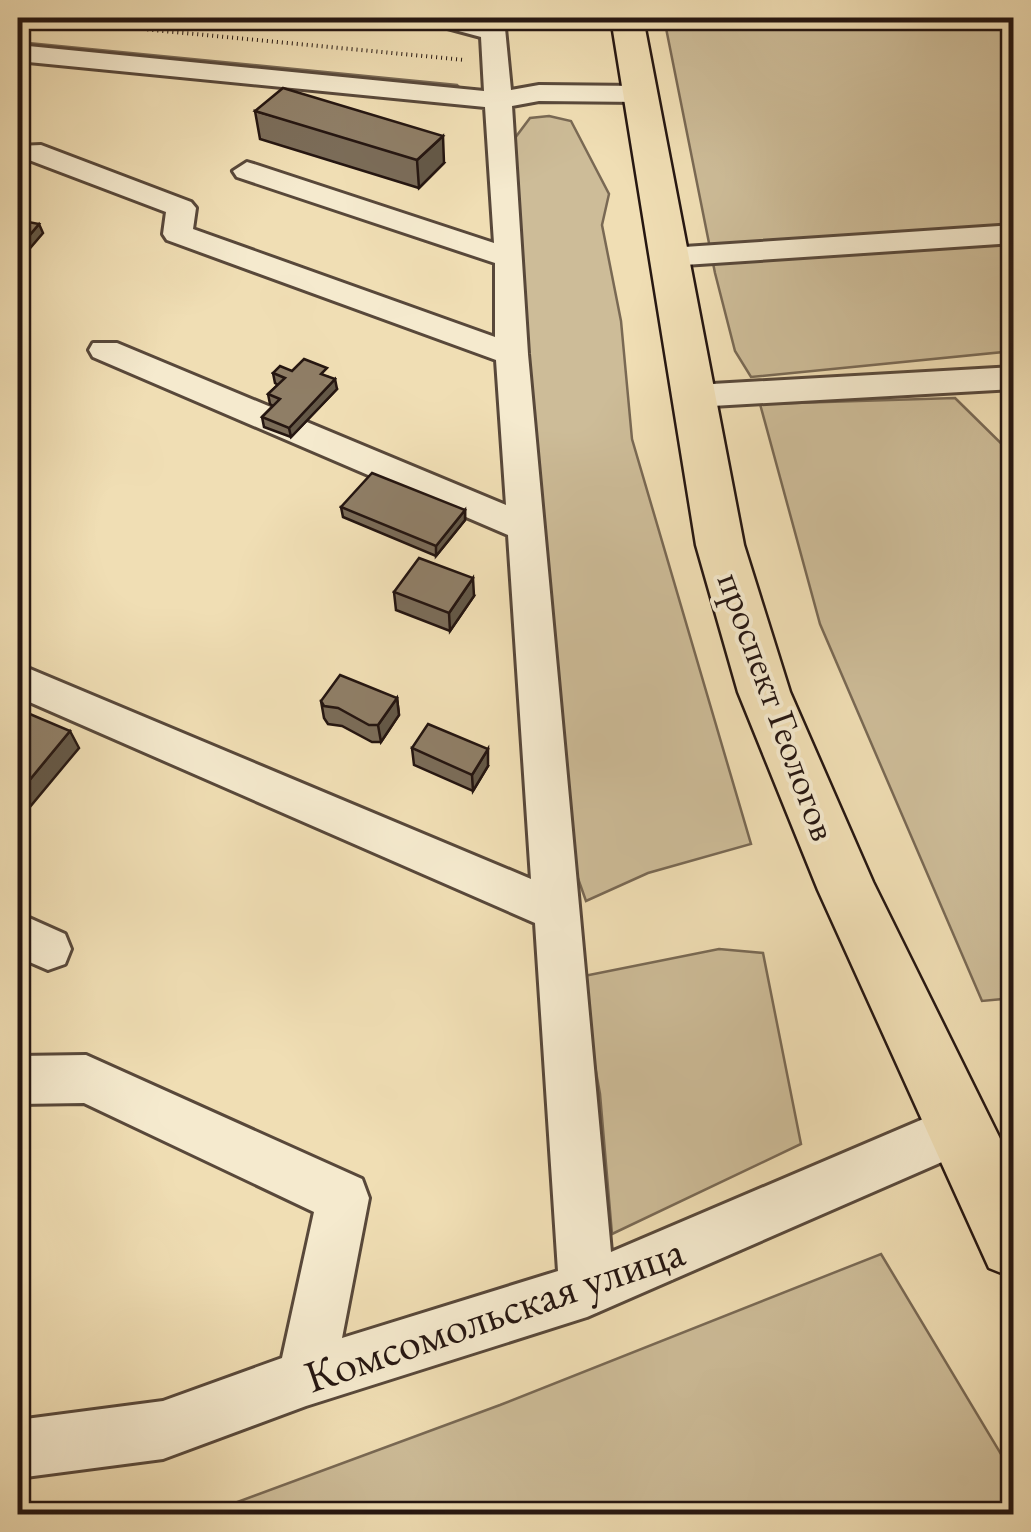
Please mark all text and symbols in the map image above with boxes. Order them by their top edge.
street label: проспект Геологов [707,565,849,847]
street label: Комсомольская улица [297,1221,692,1405]

